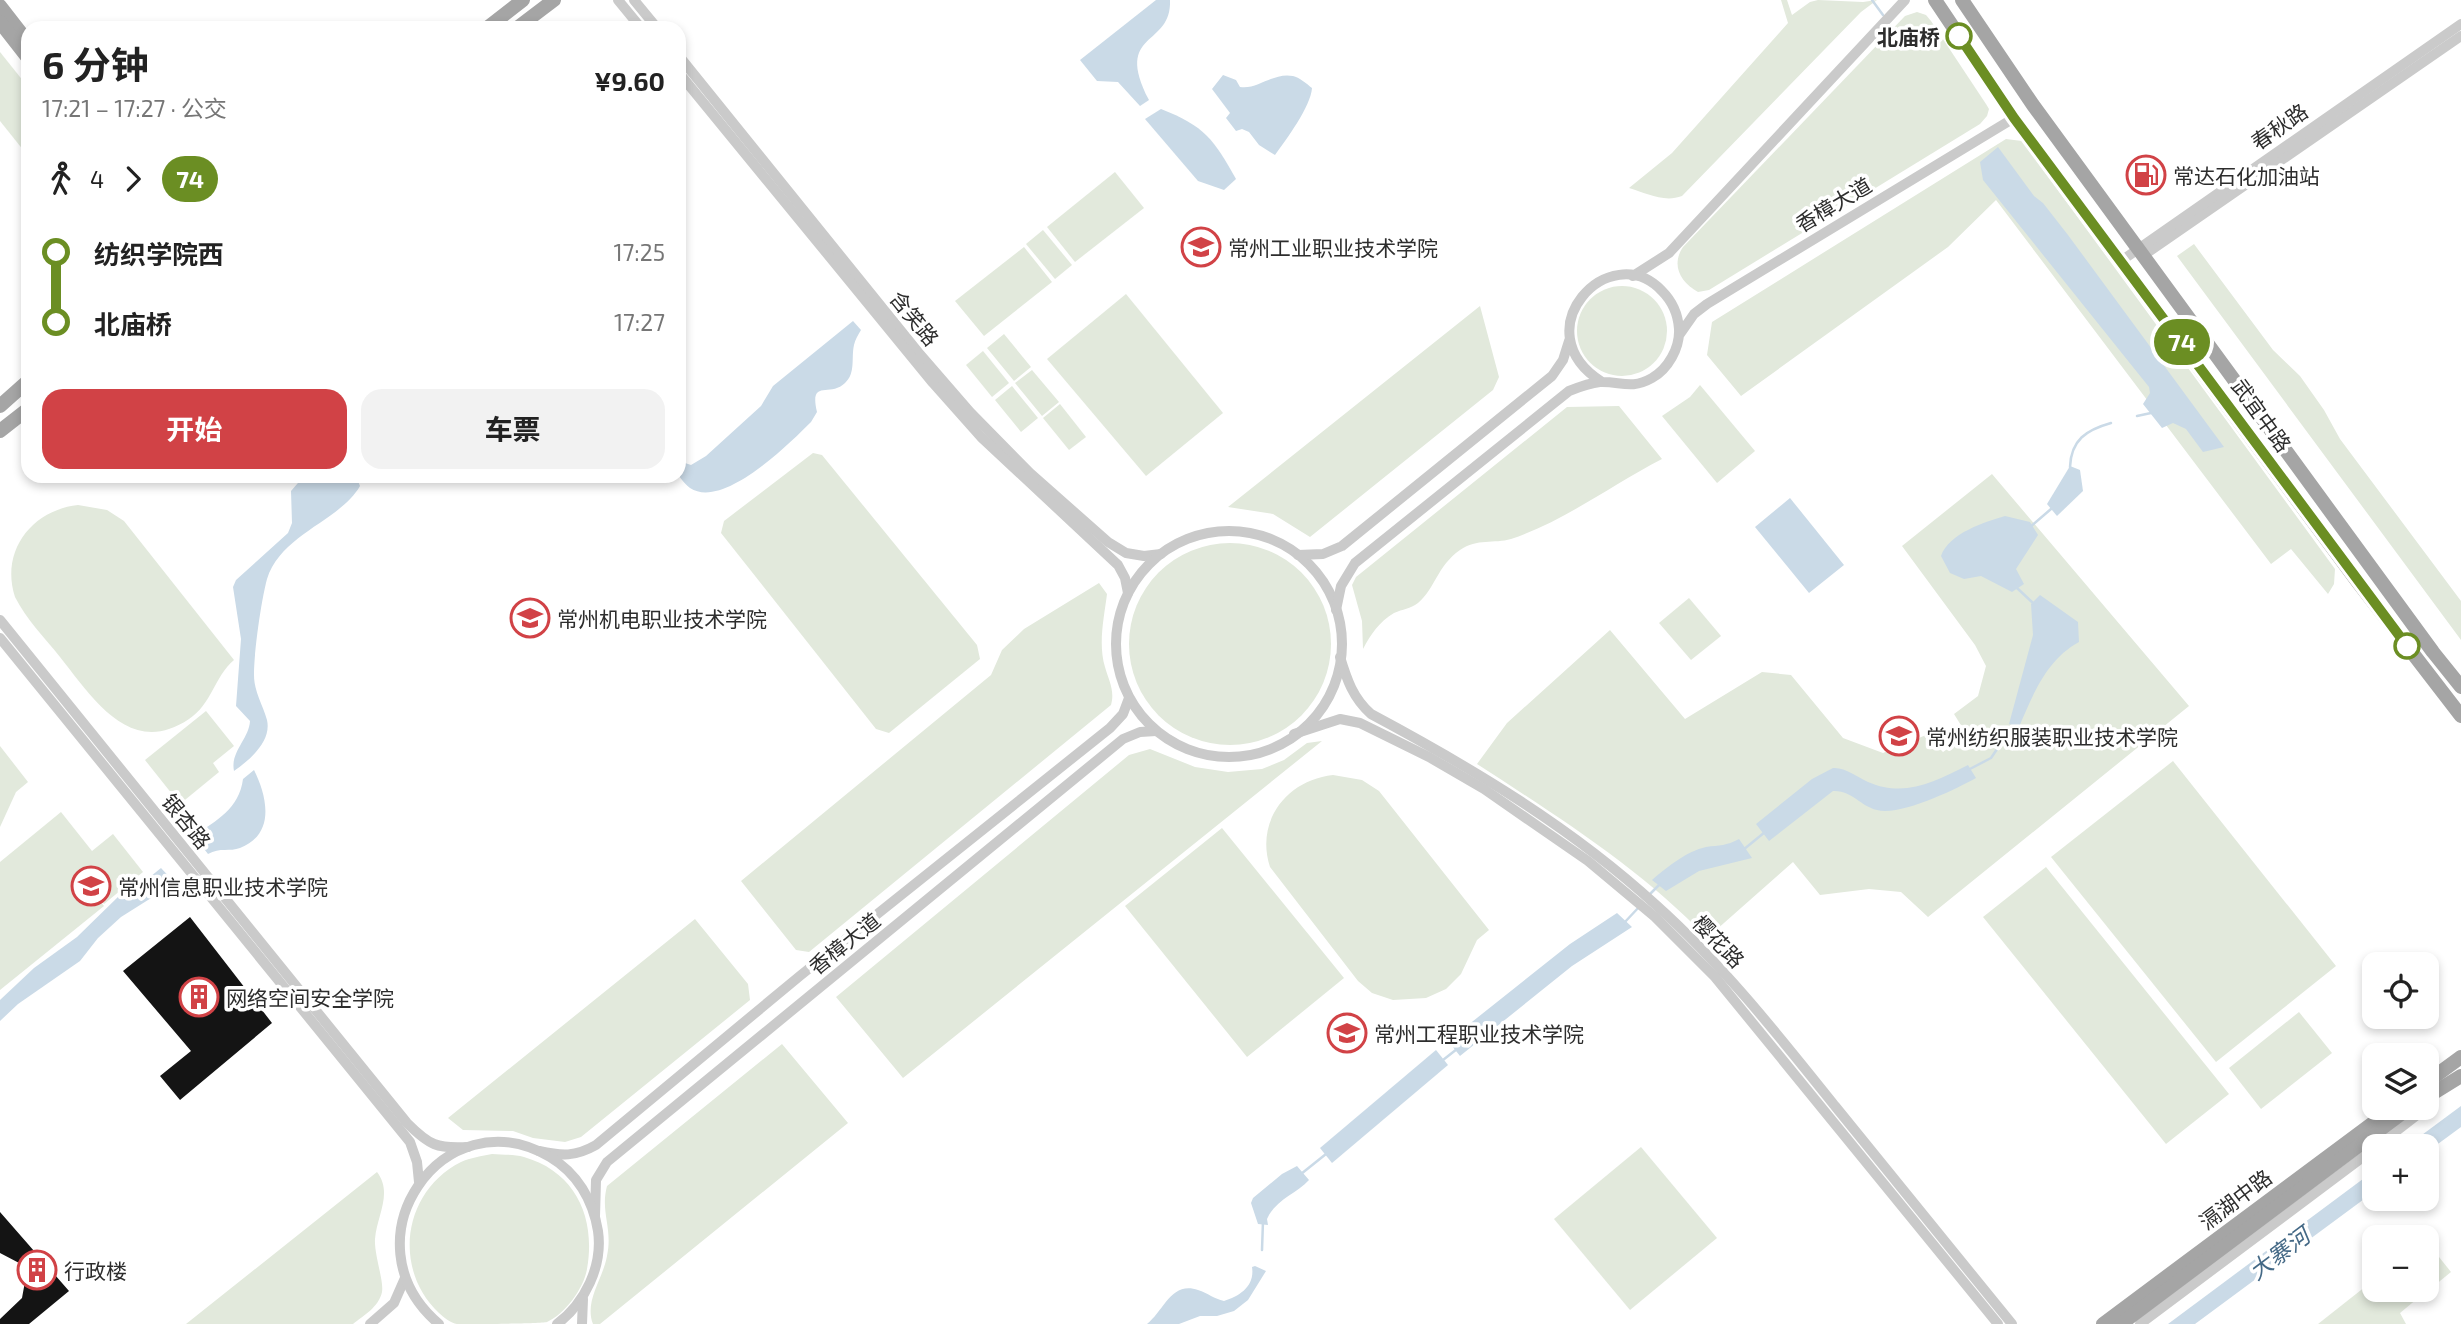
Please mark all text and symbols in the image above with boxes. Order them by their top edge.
marker: 北庙桥 [1946,23,1972,49]
place label: 北庙桥 [1877,24,1940,49]
text: 6 分钟 [42,41,149,87]
text: ¥9.60 [594,65,665,96]
text: 17:21 – 17:27 · 公交 [42,94,227,122]
street label: 春秋路 [2246,98,2312,154]
fuel station icon: 常达石化加油站 [2125,154,2167,196]
icon: walk [42,160,80,198]
icon: forward [114,160,152,198]
place label: 常达石化加油站 [2173,163,2320,188]
text: 74 [176,164,204,193]
text: 4 [90,165,104,193]
street label: 香樟大道 [1791,172,1875,236]
school or university icon: 常州工业职业技术学院 [1180,226,1222,268]
place label: 常州工业职业技术学院 [1228,235,1438,260]
text: 纺织学院西 [94,238,224,269]
text: 17:25 [613,238,665,266]
street label: 含笑路 [885,286,945,350]
text: 北庙桥 [94,308,172,339]
text: 17:27 [614,308,665,336]
line badge: 74 [2150,319,2214,365]
text: 74 [2168,327,2196,356]
street label: 武宜中路 [2227,374,2297,456]
button: 开始 [42,389,347,469]
button: 车票 [361,389,665,469]
school or university icon: 常州机电职业技术学院 [509,597,551,639]
place label: 常州机电职业技术学院 [557,606,767,631]
unlabelled marker [2394,633,2420,659]
school or university icon: 常州纺织服装职业技术学院 [1878,715,1920,757]
place label: 常州纺织服装职业技术学院 [1926,724,2178,749]
street label: 银杏路 [157,789,217,853]
school or university icon: 常州信息职业技术学院 [70,865,112,907]
place label: 常州信息职业技术学院 [118,874,328,899]
street label: 香樟大道 [803,907,885,979]
street label: 樱花路 [1688,910,1750,972]
map controls [2362,952,2439,1302]
button: locate [2362,952,2439,1029]
building icon: 网络空间安全学院 [178,976,220,1018]
place label: 网络空间安全学院 [226,985,394,1010]
school or university icon: 常州工程职业技术学院 [1326,1012,1368,1054]
place label: 常州工程职业技术学院 [1374,1021,1584,1046]
button: layers [2362,1043,2439,1120]
button: + [2362,1134,2439,1211]
street label: 滆湖中路 [2194,1164,2276,1234]
water label: 大寨河 [2243,1219,2318,1285]
button: − [2362,1225,2439,1302]
building icon: 行政楼 [16,1249,58,1291]
place label: 行政楼 [64,1258,127,1283]

